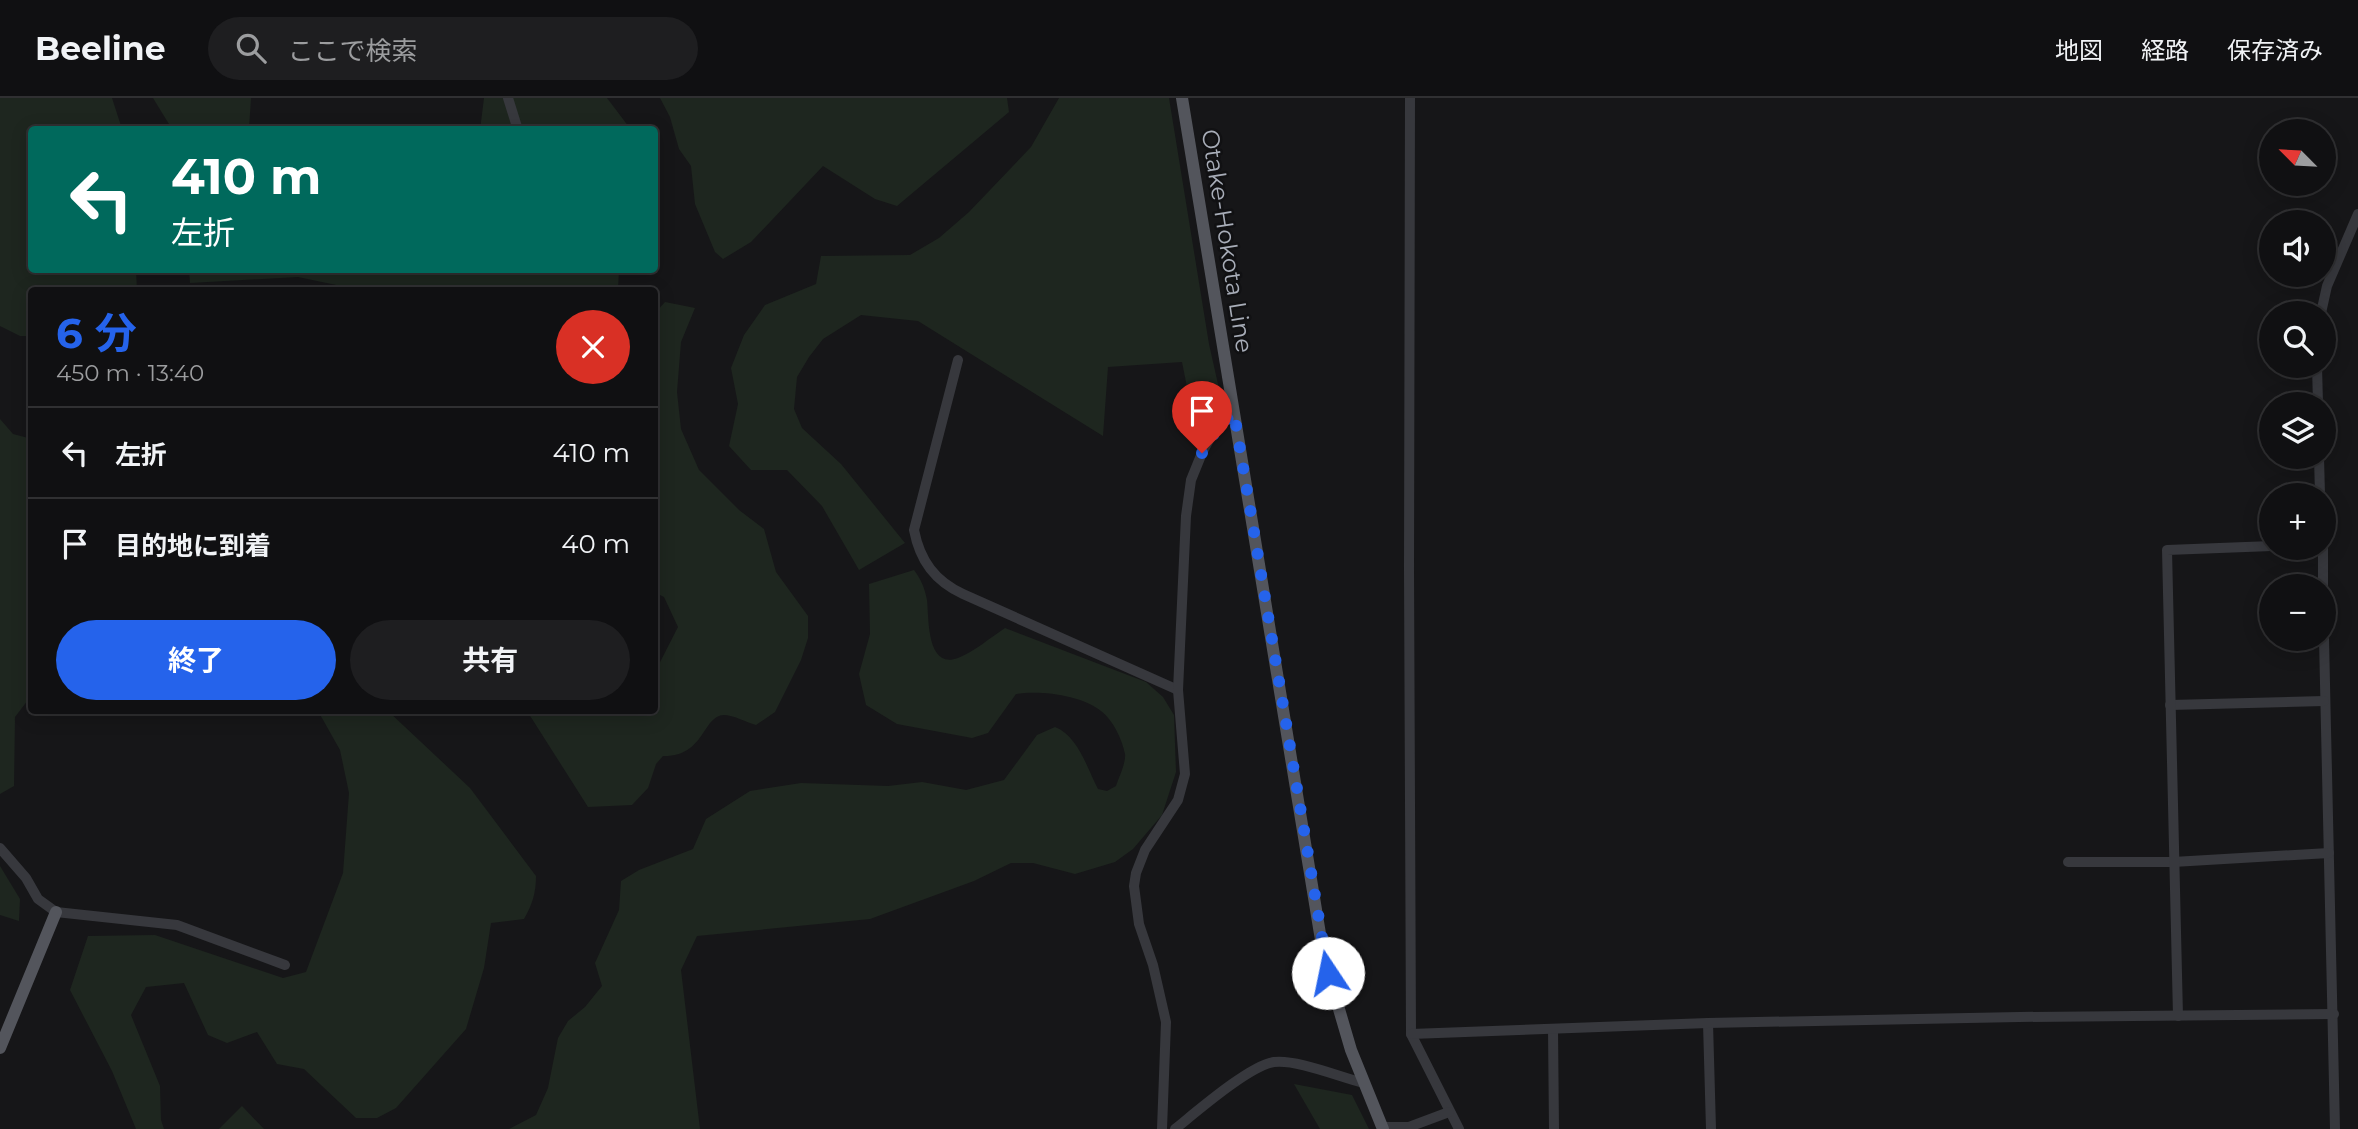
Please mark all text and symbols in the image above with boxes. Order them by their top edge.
search box [208,17,698,80]
text: Beeline [35,28,166,68]
icon: search [232,29,270,67]
text: ここで検索 [288,35,418,67]
text: 地図 [2055,36,2103,65]
text: 経路 [2141,36,2189,65]
text: 保存済み [2227,36,2323,65]
north arrow [2259,119,2336,196]
map controls [2259,119,2336,651]
street label: Otake-Hokota Line [1196,127,1259,355]
text: 410 m [171,147,321,206]
icon: left [56,154,147,245]
button: sound [2259,210,2336,287]
text: 左折 [171,213,235,252]
button: search [2259,301,2336,378]
text: 6 分 [56,307,137,359]
button: close [556,310,630,384]
text: 450 m · 13:40 [56,359,204,387]
pin [1172,381,1232,453]
icon: arrive [1183,392,1221,430]
button: layers [2259,392,2336,469]
icon: left [56,434,94,472]
text: 410 m [552,437,630,469]
text: 左折 [115,439,167,471]
button: + [2259,483,2336,560]
icon: arrive [56,525,94,563]
text: 40 m [561,528,630,560]
text: 目的地に到着 [115,530,271,562]
button: − [2259,574,2336,651]
button: 終了 [56,620,336,700]
button: 共有 [350,620,630,700]
position arrow [1291,936,1365,1010]

